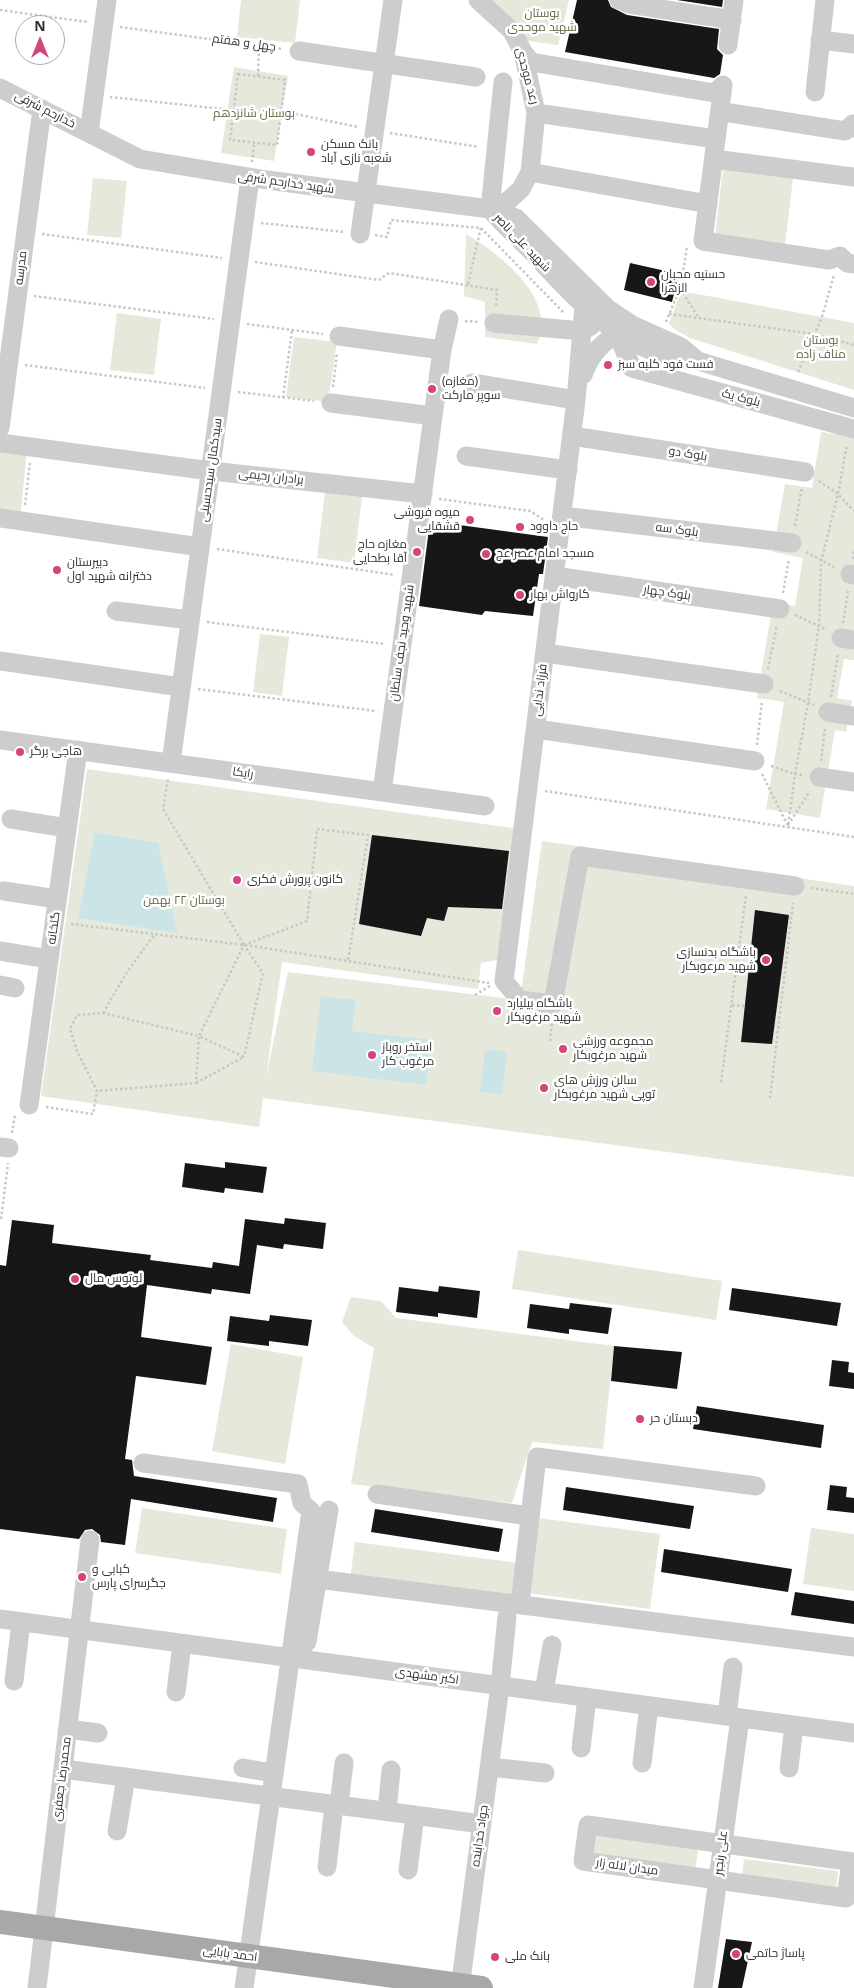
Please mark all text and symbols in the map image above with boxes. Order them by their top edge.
park label: بوستان شهید موحدی [507,7,577,35]
north arrow [15,15,65,65]
text: N [34,16,46,35]
street label: چهل و هفتم [211,31,277,55]
street label: رعد موحدی [513,46,541,106]
street label: خدارحم شرفی [12,89,78,131]
park label: بوستان شانزدهم [213,107,295,121]
place label: بانک مسکن شعبه نازی آباد [321,138,392,166]
marker: بانک مسکن شعبه نازی آباد [305,146,317,158]
street label: شهید خدارحم شرفی [237,169,335,197]
street label: شهید علی ناصر [491,211,553,275]
street label: مدرسه [12,250,30,286]
place label: حسنیه محبان الزهرا [661,268,725,296]
marker: حسنیه محبان الزهرا [645,276,657,288]
park label: بوستان مناف زاده [796,334,846,362]
place label: فست فود کلبه سبز [618,358,713,372]
marker: فست فود کلبه سبز [602,359,614,371]
place label: (مغازه) سوپر مارکت [442,375,500,403]
marker: (مغازه) سوپر مارکت [426,383,438,395]
street label: بلوک یک [720,386,762,410]
street label: سیدکمال سیدحسینی [197,417,225,523]
street label: بلوک دو [668,444,708,464]
street label: برادران رحیمی [238,466,304,488]
place label: میوه فروشی قشقایی [394,506,460,534]
marker: میوه فروشی قشقایی [464,514,476,526]
place label: حاج داوود [530,520,578,534]
street label: بلوک سه [655,520,699,540]
marker: حاج داوود [514,521,526,533]
place label: مغازه حاج آقا بطحایی [353,538,407,566]
marker: مغازه حاج آقا بطحایی [411,546,423,558]
place label: مسجد امام عصر عج [496,547,594,561]
marker: مسجد امام عصر عج [480,548,492,560]
place label: دبيرستان دخترانه شهید اول [67,556,152,584]
marker: دبيرستان دخترانه شهید اول [51,564,63,576]
street label: بلوک چهار [642,583,692,603]
street label: شهید وحید نجف سلطان [387,584,417,702]
place label: کارواش بهار [530,588,589,602]
marker: کارواش بهار [514,589,526,601]
street label: فرزاد ندایی [530,663,550,717]
place label: هاجی برگر [30,745,82,759]
marker: هاجی برگر [14,746,26,758]
street label: رایکا [232,764,254,782]
place label: کانون پرورش فکری [247,873,343,887]
marker: کانون پرورش فکری [231,874,243,886]
park label: بوستان ۲۲ بهمن [143,894,225,908]
street label: گلخانه [45,911,63,945]
place label: باشگاه بدنسازی شهید مرعوبکار [677,946,756,974]
marker: باشگاه بدنسازی شهید مرعوبکار [760,954,772,966]
place label: باشگاه بیلیارد شهید مرغوبکار [507,997,581,1025]
marker: باشگاه بیلیارد شهید مرغوبکار [491,1005,503,1017]
place label: مجموعه ورزشی شهید مرغوبکار [573,1035,654,1063]
place label: استخر روباز مرغوب کار [382,1041,434,1069]
marker: مجموعه ورزشی شهید مرغوبکار [557,1043,569,1055]
marker: استخر روباز مرغوب کار [366,1049,378,1061]
place label: سالن ورزش های توپی شهید مرغوبکار [554,1074,655,1102]
marker: سالن ورزش های توپی شهید مرغوبکار [538,1082,550,1094]
place label: لوتوس مال [85,1272,142,1286]
marker: لوتوس مال [69,1273,81,1285]
place label: دبستان حر [650,1412,698,1426]
marker: دبستان حر [634,1413,646,1425]
place label: کبابی و جگرسرای پارس [92,1563,166,1591]
marker: کبابی و جگرسرای پارس [76,1571,88,1583]
street label: اکبر مشهدی [394,1664,460,1688]
street label: محمدرضا جعفری [50,1736,74,1822]
street label: جواد خدابنده [469,1804,491,1868]
street label: علی رنجبر [711,1830,731,1876]
street label: میدان لاله زار [595,1856,659,1878]
street label: احمد بابایی [202,1943,258,1965]
place label: پاساژ حاتمی [746,1947,805,1961]
marker: پاساژ حاتمی [730,1948,742,1960]
place label: بانک ملی [505,1950,550,1964]
marker: بانک ملی [489,1951,501,1963]

